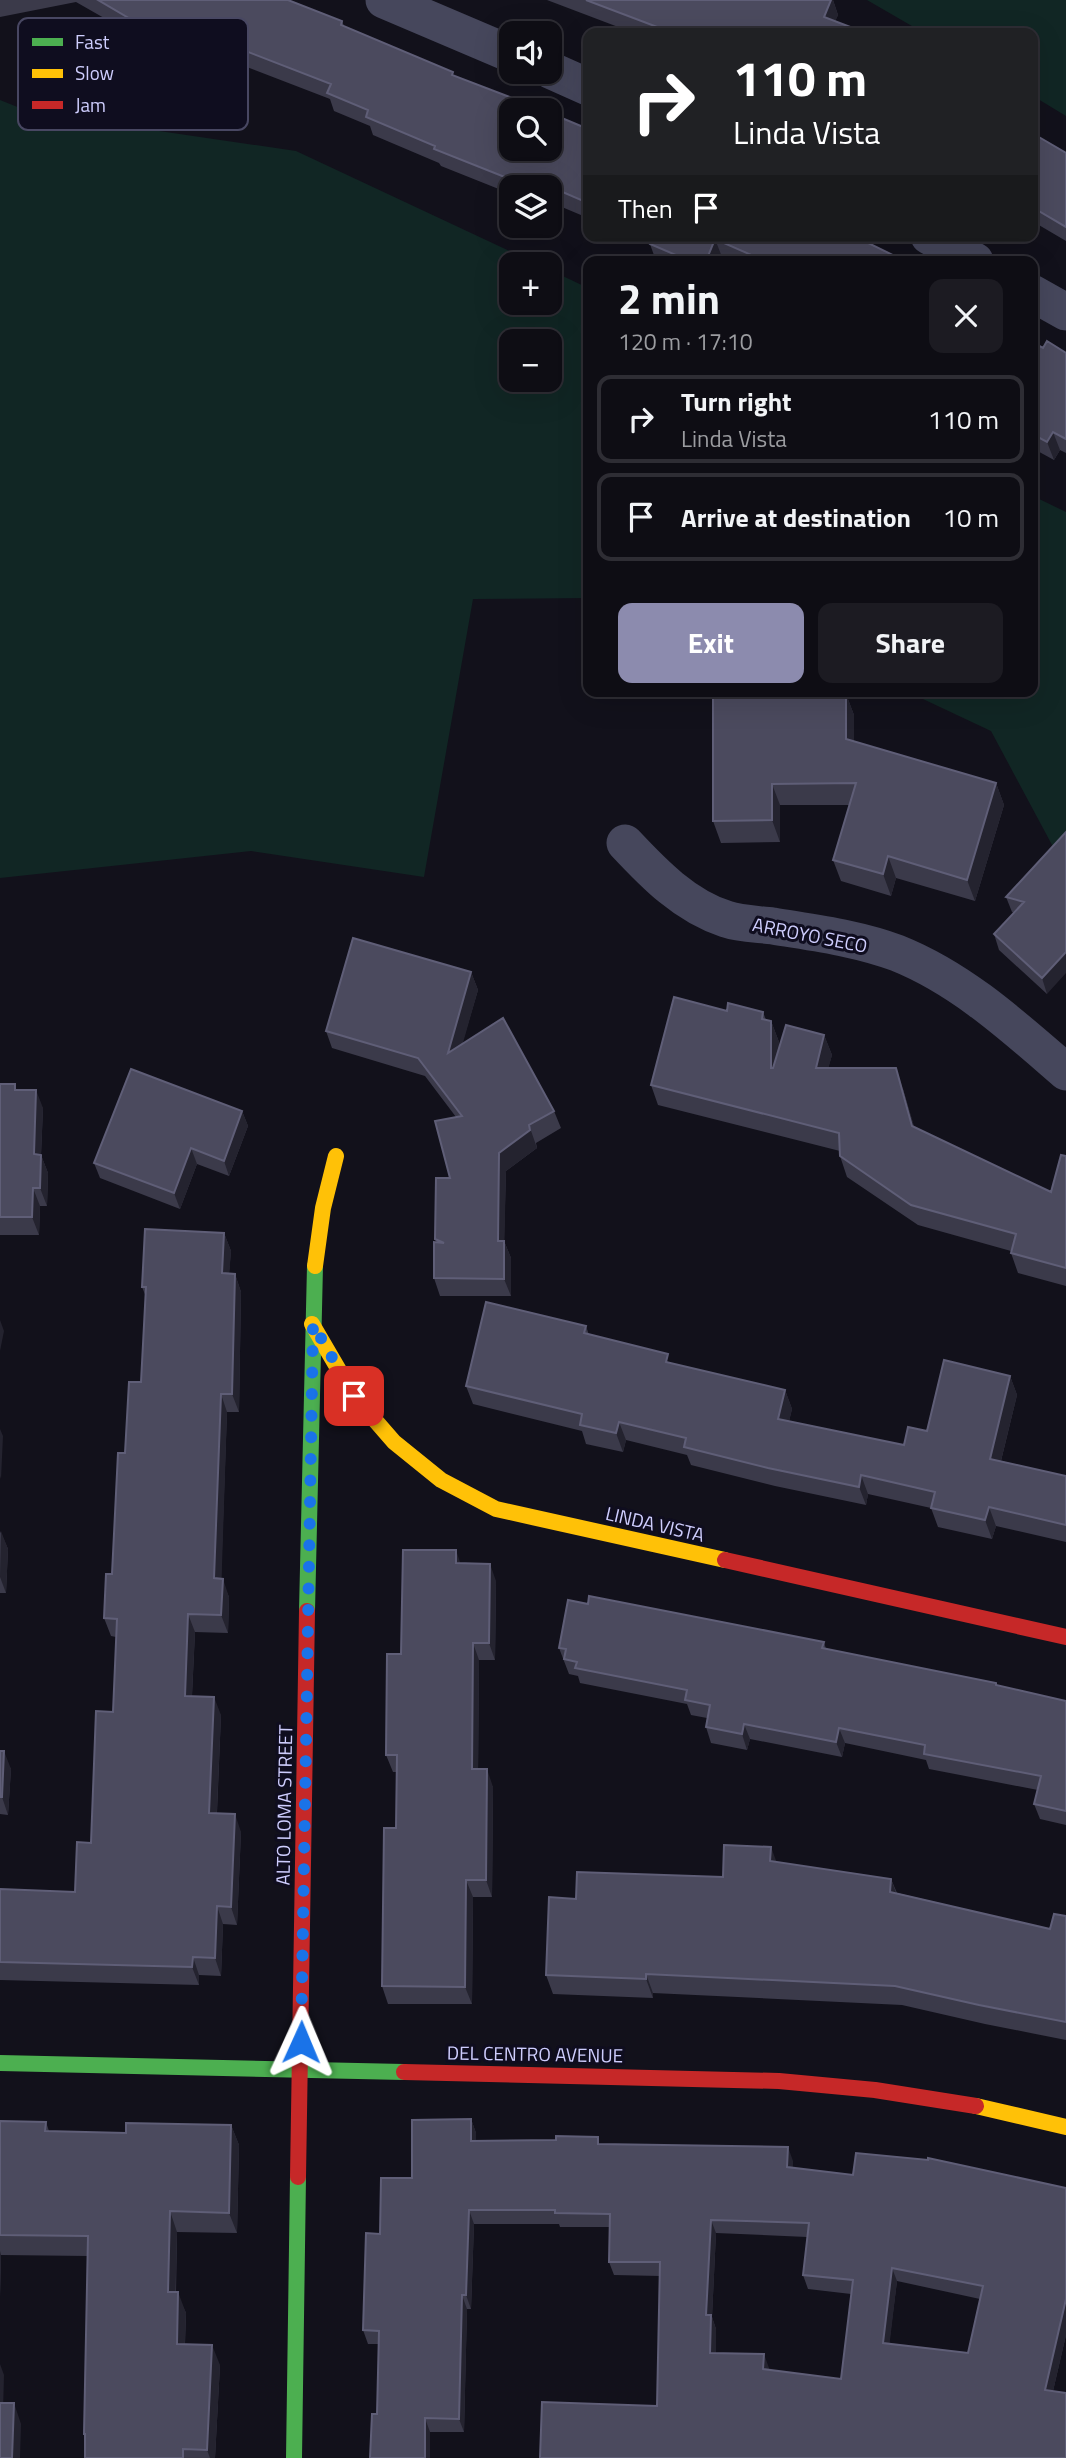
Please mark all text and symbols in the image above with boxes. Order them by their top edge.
legend [18,18,248,130]
map controls [499,21,562,392]
button: sound [499,21,562,84]
text: Fast [75,27,110,56]
text: 110 m [733,40,867,115]
icon: right [618,56,709,147]
text: Slow [75,58,114,87]
text: Jam [75,90,106,119]
button: search [499,98,562,161]
text: Linda Vista [733,108,880,156]
button: layers [499,175,562,238]
text: Then [618,189,673,228]
icon: arrive [687,189,725,227]
button: + [499,252,562,315]
text: 2 min [618,266,720,330]
button: close [929,279,1003,353]
text: 120 m · 17:10 [618,324,753,359]
button: − [499,329,562,392]
text: Turn right [681,382,792,421]
icon: right [622,400,660,438]
text: 110 m [928,400,999,439]
text: Linda Vista [681,421,787,456]
icon: arrive [622,498,660,536]
text: Arrive at destination [681,498,911,537]
text: 10 m [942,498,999,537]
button: Exit [618,603,804,683]
button: Share [818,603,1003,683]
street label: ARROYO SECO [750,909,870,960]
pin [324,1366,384,1426]
icon: arrive [335,1377,373,1415]
street label: LINDA VISTA [603,1498,707,1549]
street label: ALTO LOMA STREET [268,1724,299,1886]
position arrow [264,2005,338,2079]
street label: DEL CENTRO AVENUE [447,2037,623,2070]

